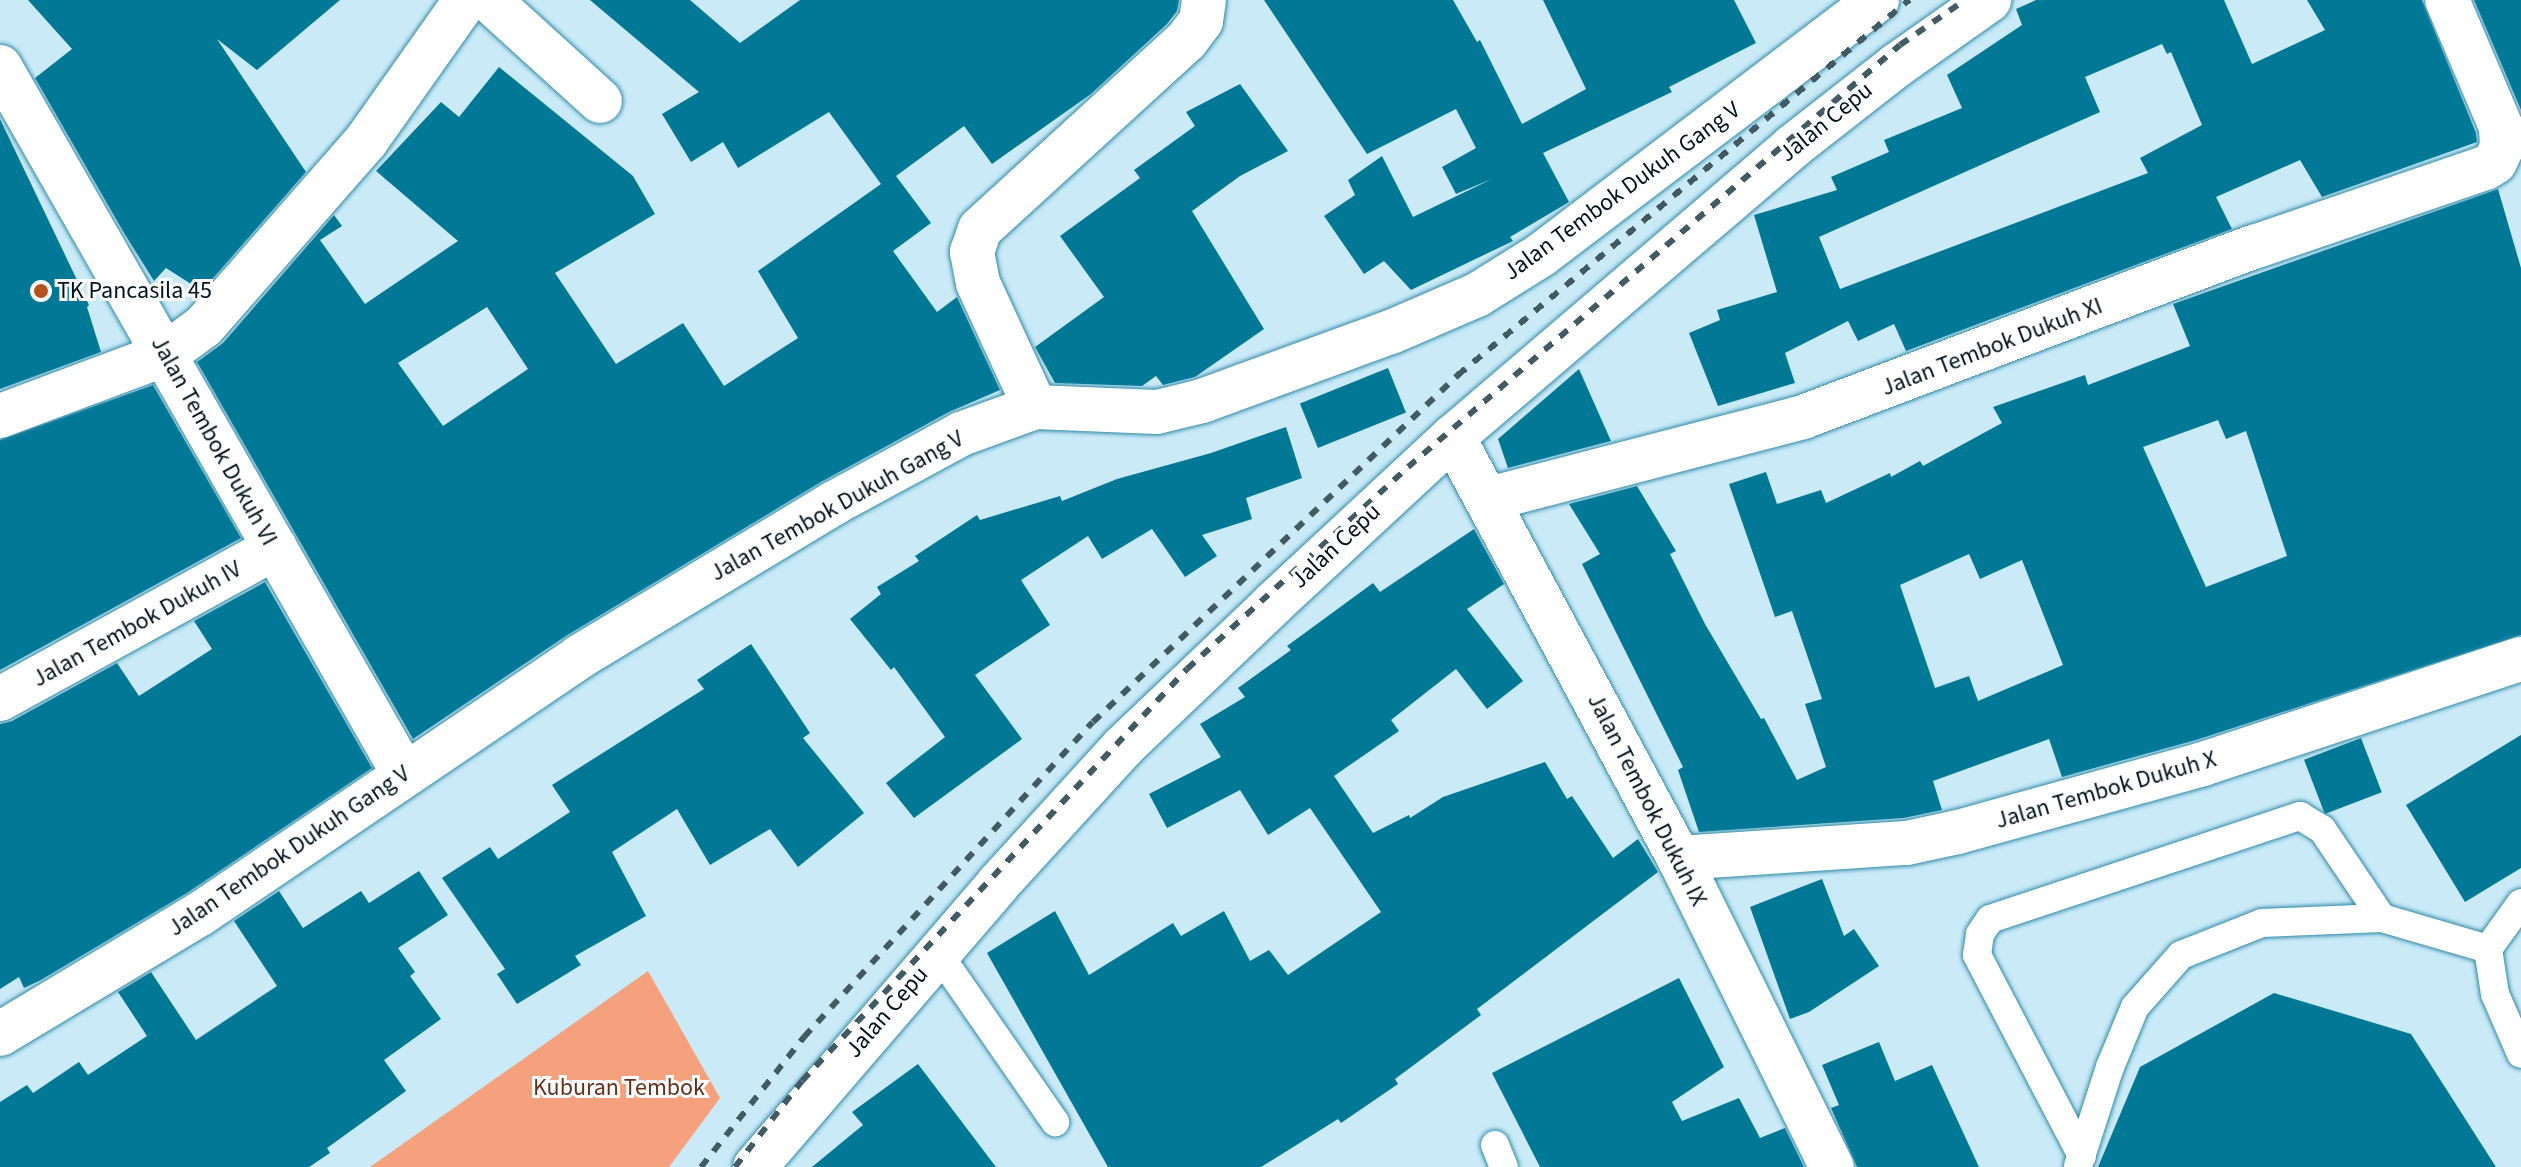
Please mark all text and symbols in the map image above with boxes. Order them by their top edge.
street label: Jalan Cepu [1774,76,1878,168]
street label: Jalan Tembok Dukuh Gang V [1498,95,1746,287]
place label: TK Pancasila 45 [57,277,212,305]
marker: TK Pancasila 45 [32,282,50,300]
street label: Jalan Tembok Dukuh XI [1877,292,2107,402]
street label: Jalan Tembok Dukuh VI [145,331,283,551]
street label: Jalan Tembok Dukuh Gang V [705,424,969,588]
street label: Jalan Cepu [1285,497,1387,595]
street label: Jalan Tembok Dukuh IV [27,555,247,693]
street label: Jalan Tembok Dukuh IX [1581,689,1713,911]
street label: Jalan Tembok Dukuh X [1992,745,2220,835]
street label: Jalan Tembok Dukuh Gang V [163,759,415,943]
street label: Jalan Cepu [839,960,935,1064]
park label: Kuburan Tembok [533,1074,705,1102]

